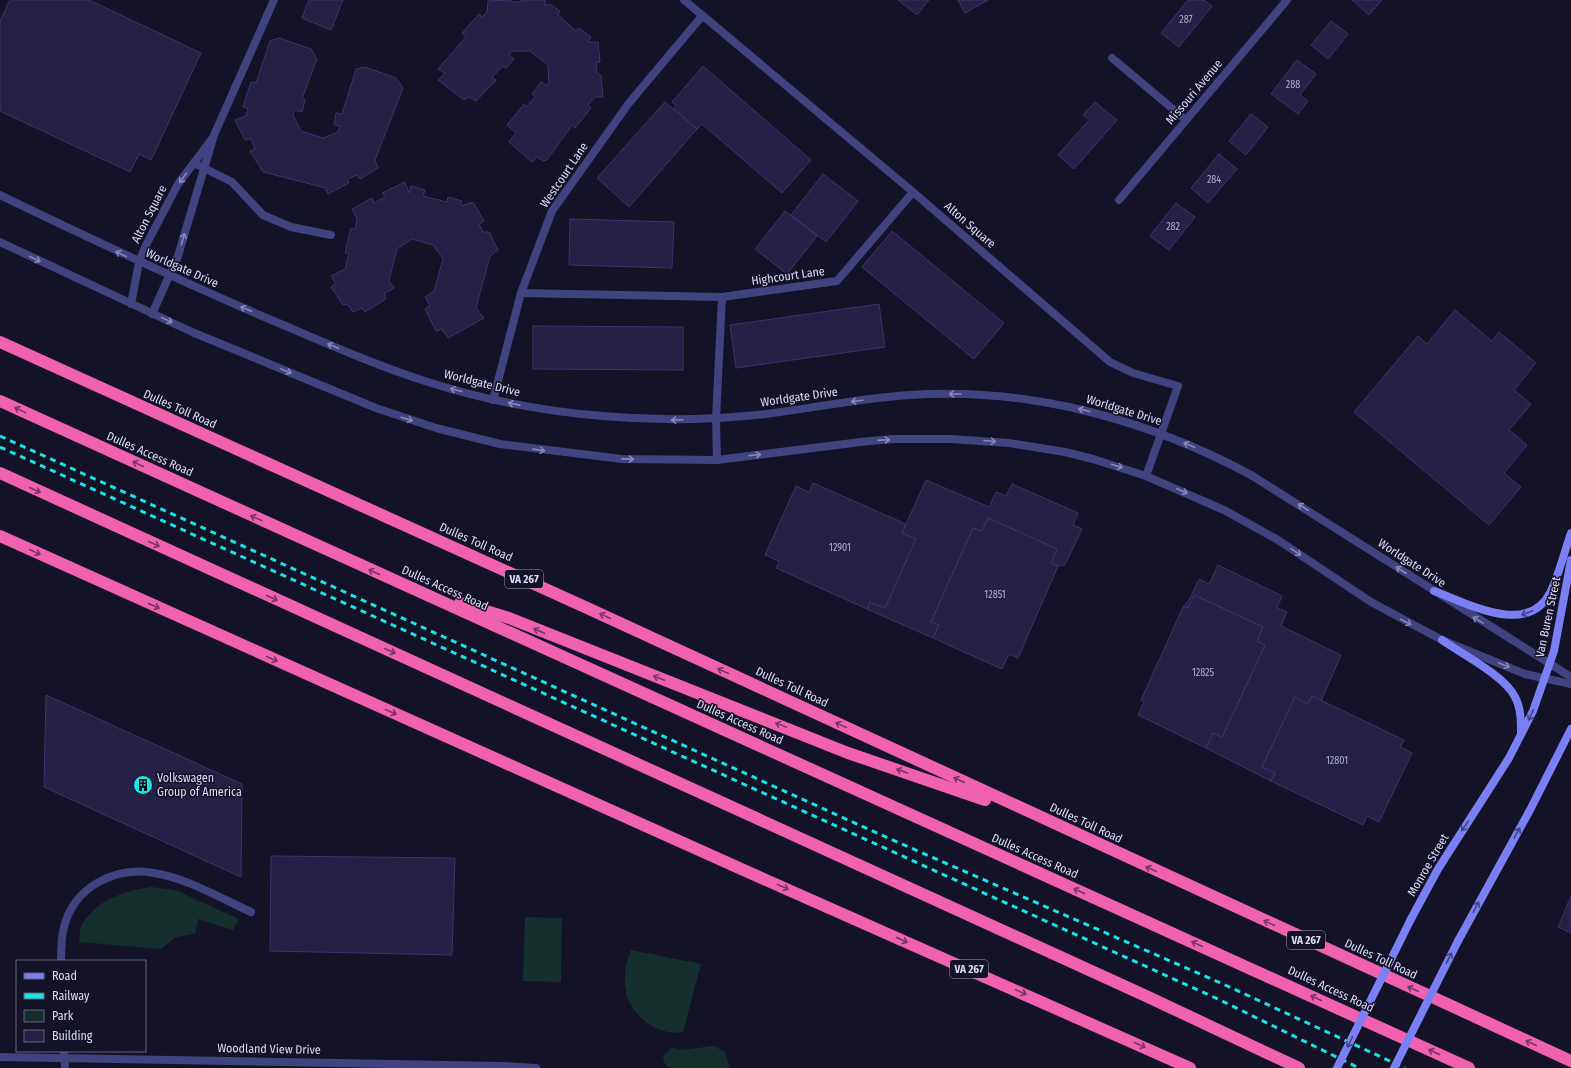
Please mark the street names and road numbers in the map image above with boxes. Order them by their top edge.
street label: Missouri Avenue [1163,57,1225,127]
street label: Westcourt Lane [537,140,591,210]
street label: Alton Square [128,183,170,245]
street label: Alton Square [942,199,998,251]
street label: Worldgate Drive [143,246,221,290]
street label: Highcourt Lane [750,264,826,288]
street label: Worldgate Drive [442,367,522,399]
street label: Worldgate Drive [759,385,839,409]
street label: Dulles Toll Road [141,387,219,431]
street label: Worldgate Drive [1085,392,1163,428]
street label: Dulles Access Road [105,429,195,479]
street label: Dulles Toll Road [437,520,515,564]
street label: Worldgate Drive [1375,536,1449,590]
street label: Dulles Access Road [400,563,490,613]
road number: VA 267 [505,570,543,588]
street label: Van Buren Street [1533,575,1563,659]
street label: Dulles Toll Road [753,664,831,710]
street label: Dulles Access Road [695,697,785,747]
street label: Dulles Toll Road [1047,800,1125,846]
street label: Dulles Access Road [990,831,1080,881]
street label: Monroe Street [1405,831,1451,899]
road number: VA 267 [1287,931,1325,949]
street label: Dulles Toll Road [1342,936,1420,982]
road number: VA 267 [950,960,988,978]
street label: Dulles Access Road [1286,963,1376,1015]
street label: Woodland View Drive [217,1041,321,1057]

